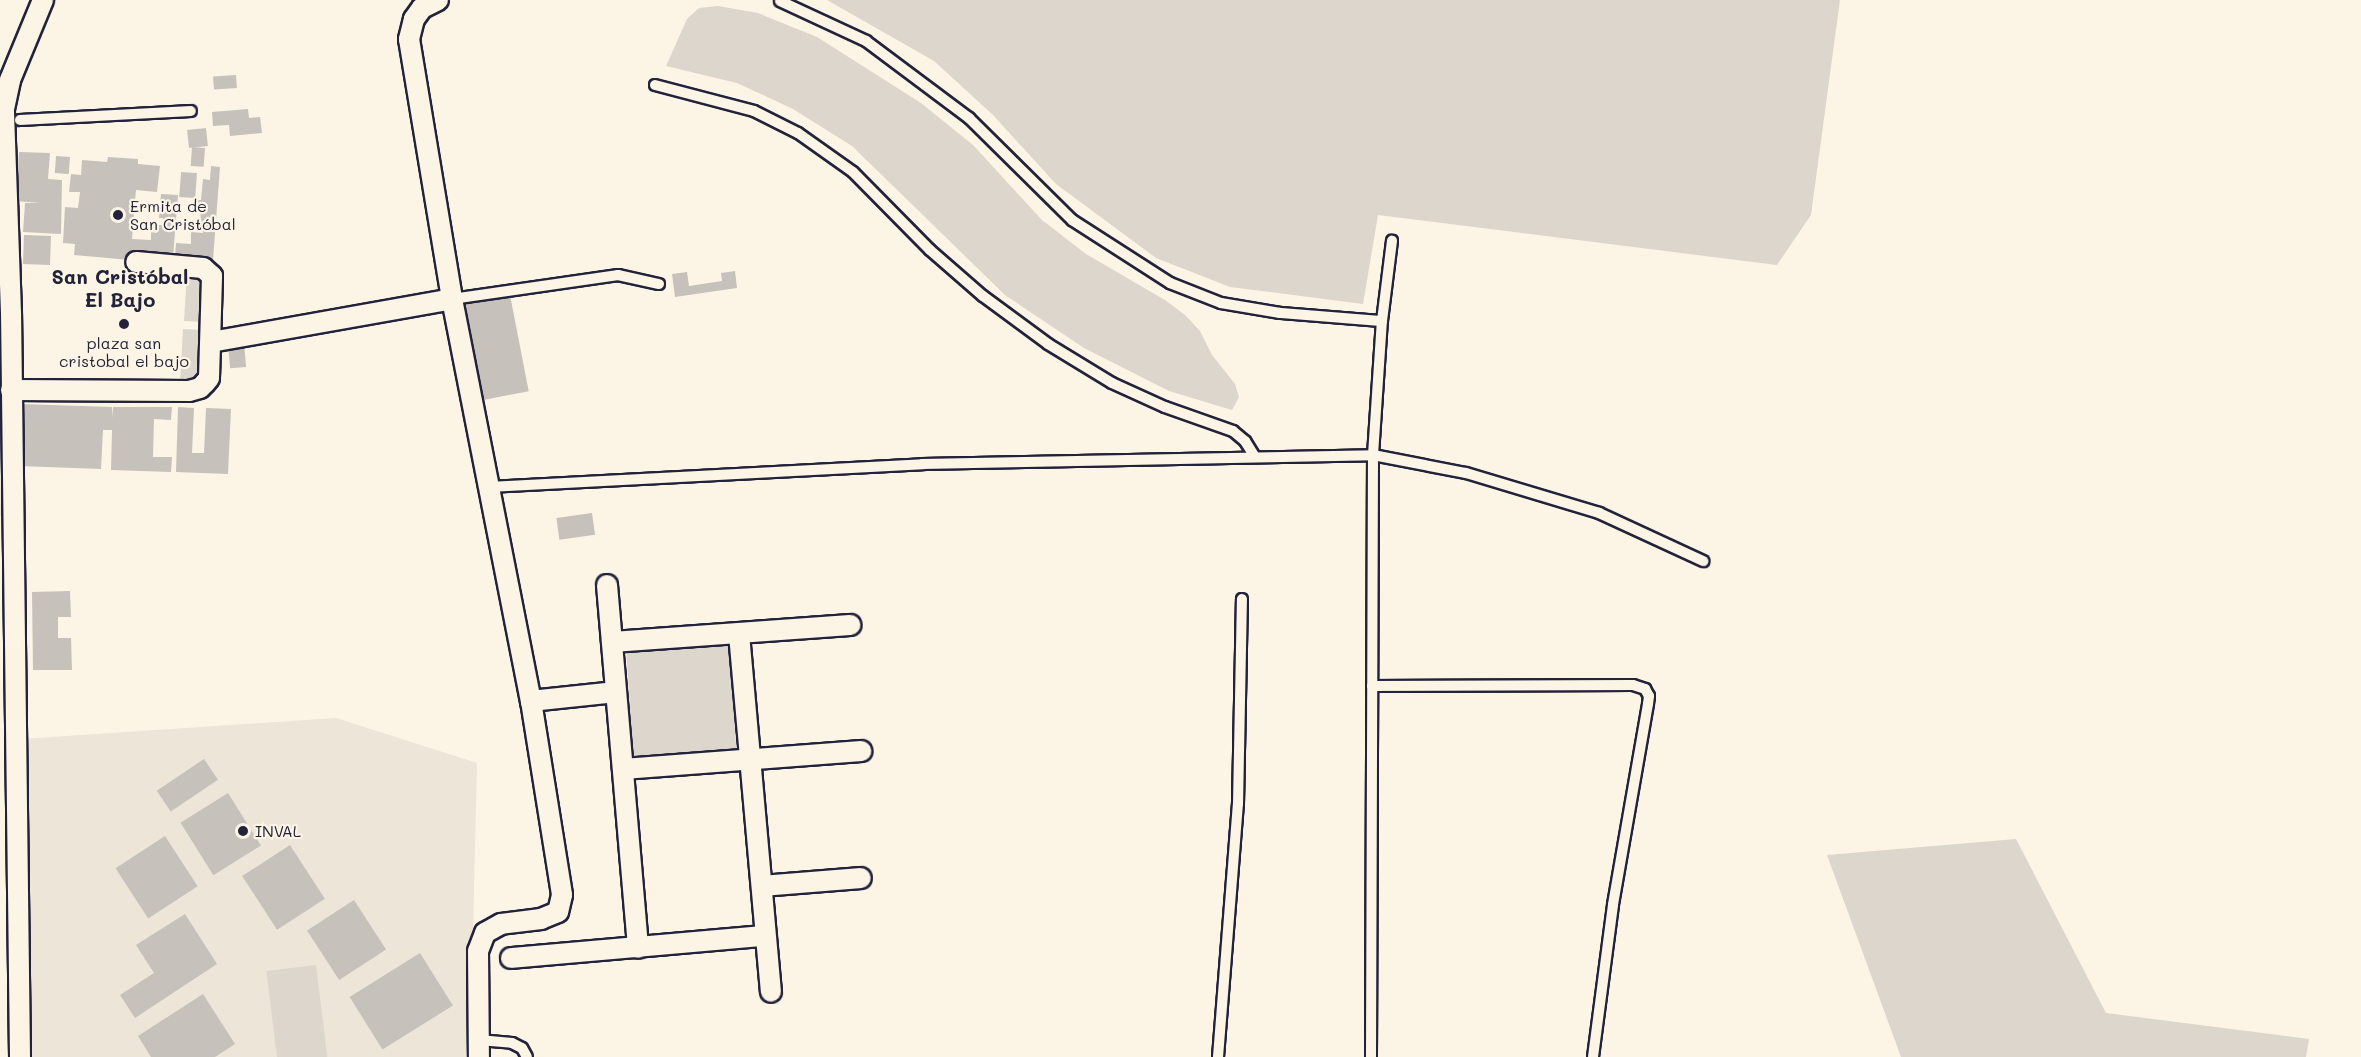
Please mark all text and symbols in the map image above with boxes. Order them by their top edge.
place label: Ermita de San Cristóbal [130,196,236,234]
marker: Ermita de San Cristóbal [111,208,125,222]
district label: San Cristóbal El Bajo [52,265,188,312]
marker: plaza san cristobal el bajo [117,317,131,331]
place label: plaza san cristobal el bajo [59,333,189,371]
place label: INVAL [255,821,301,841]
marker: INVAL [236,824,250,838]

